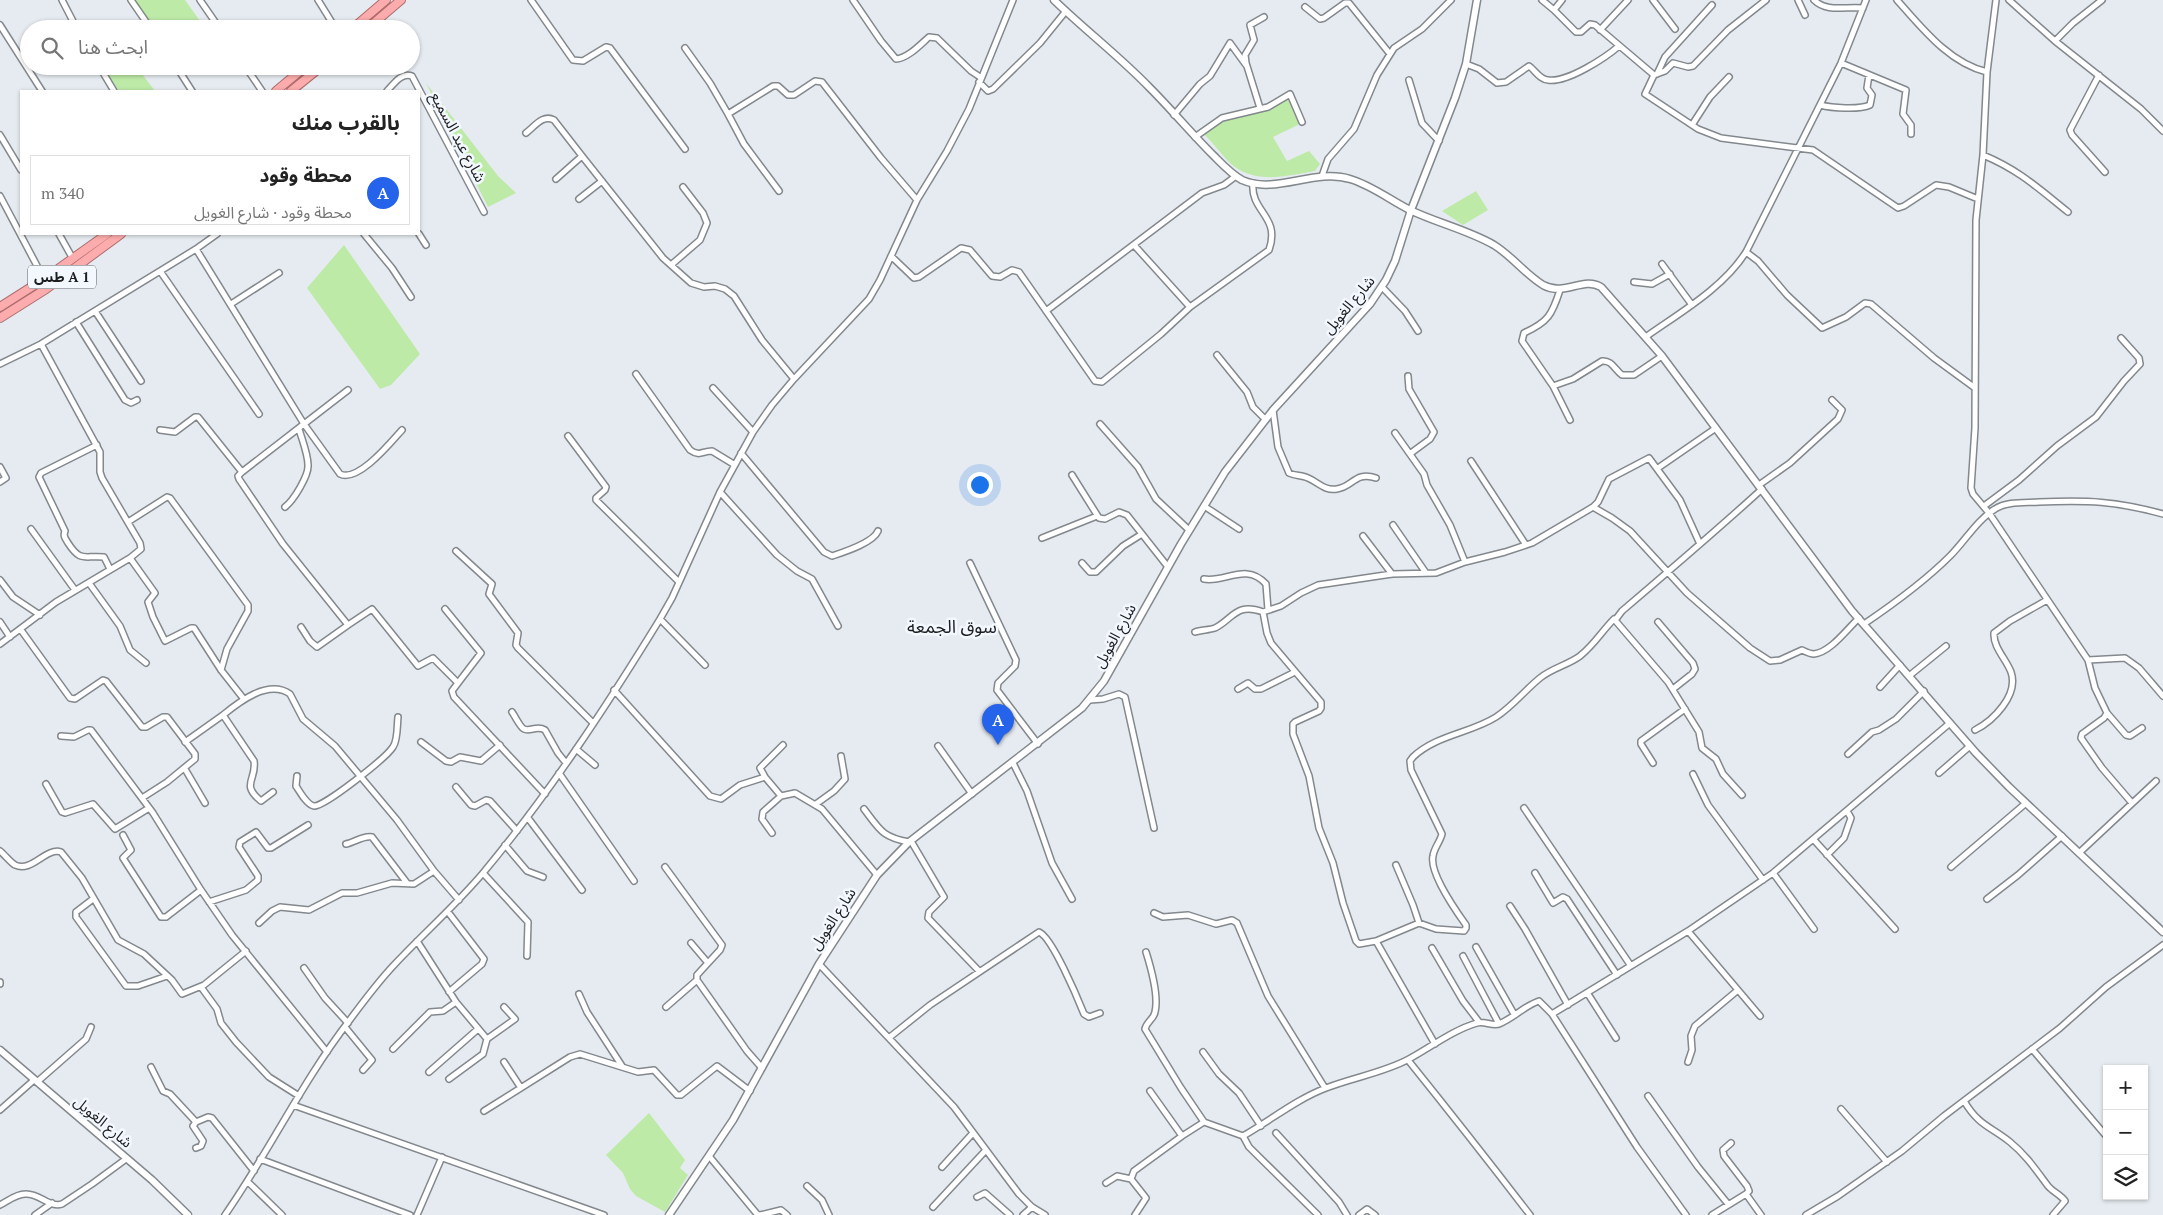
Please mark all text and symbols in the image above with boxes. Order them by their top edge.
search box [20,20,420,75]
icon: search [38,34,66,62]
text: ابحث هنا [78,34,148,59]
street label: شارع عبد السميع [424,88,491,187]
text: بالقرب منك [292,108,400,136]
text: محطة وقود [260,162,352,187]
text: 340 m [41,182,84,204]
text: A [377,182,389,204]
text: محطة وقود · شارع الغويل [194,201,352,223]
road number: طس A 1 [28,266,96,288]
street label: شارع الغويل [1318,271,1381,340]
your location [967,472,993,498]
street label: شارع الغويل [1088,600,1143,673]
district label: سوق الجمعة [907,614,997,638]
pin: A [982,704,1014,745]
street label: شارع الغويل [805,883,862,955]
map controls [2103,1065,2148,1200]
button: + [2103,1065,2148,1110]
street label: شارع الغويل [68,1091,137,1154]
button: − [2103,1110,2148,1155]
button: layers [2103,1155,2148,1200]

